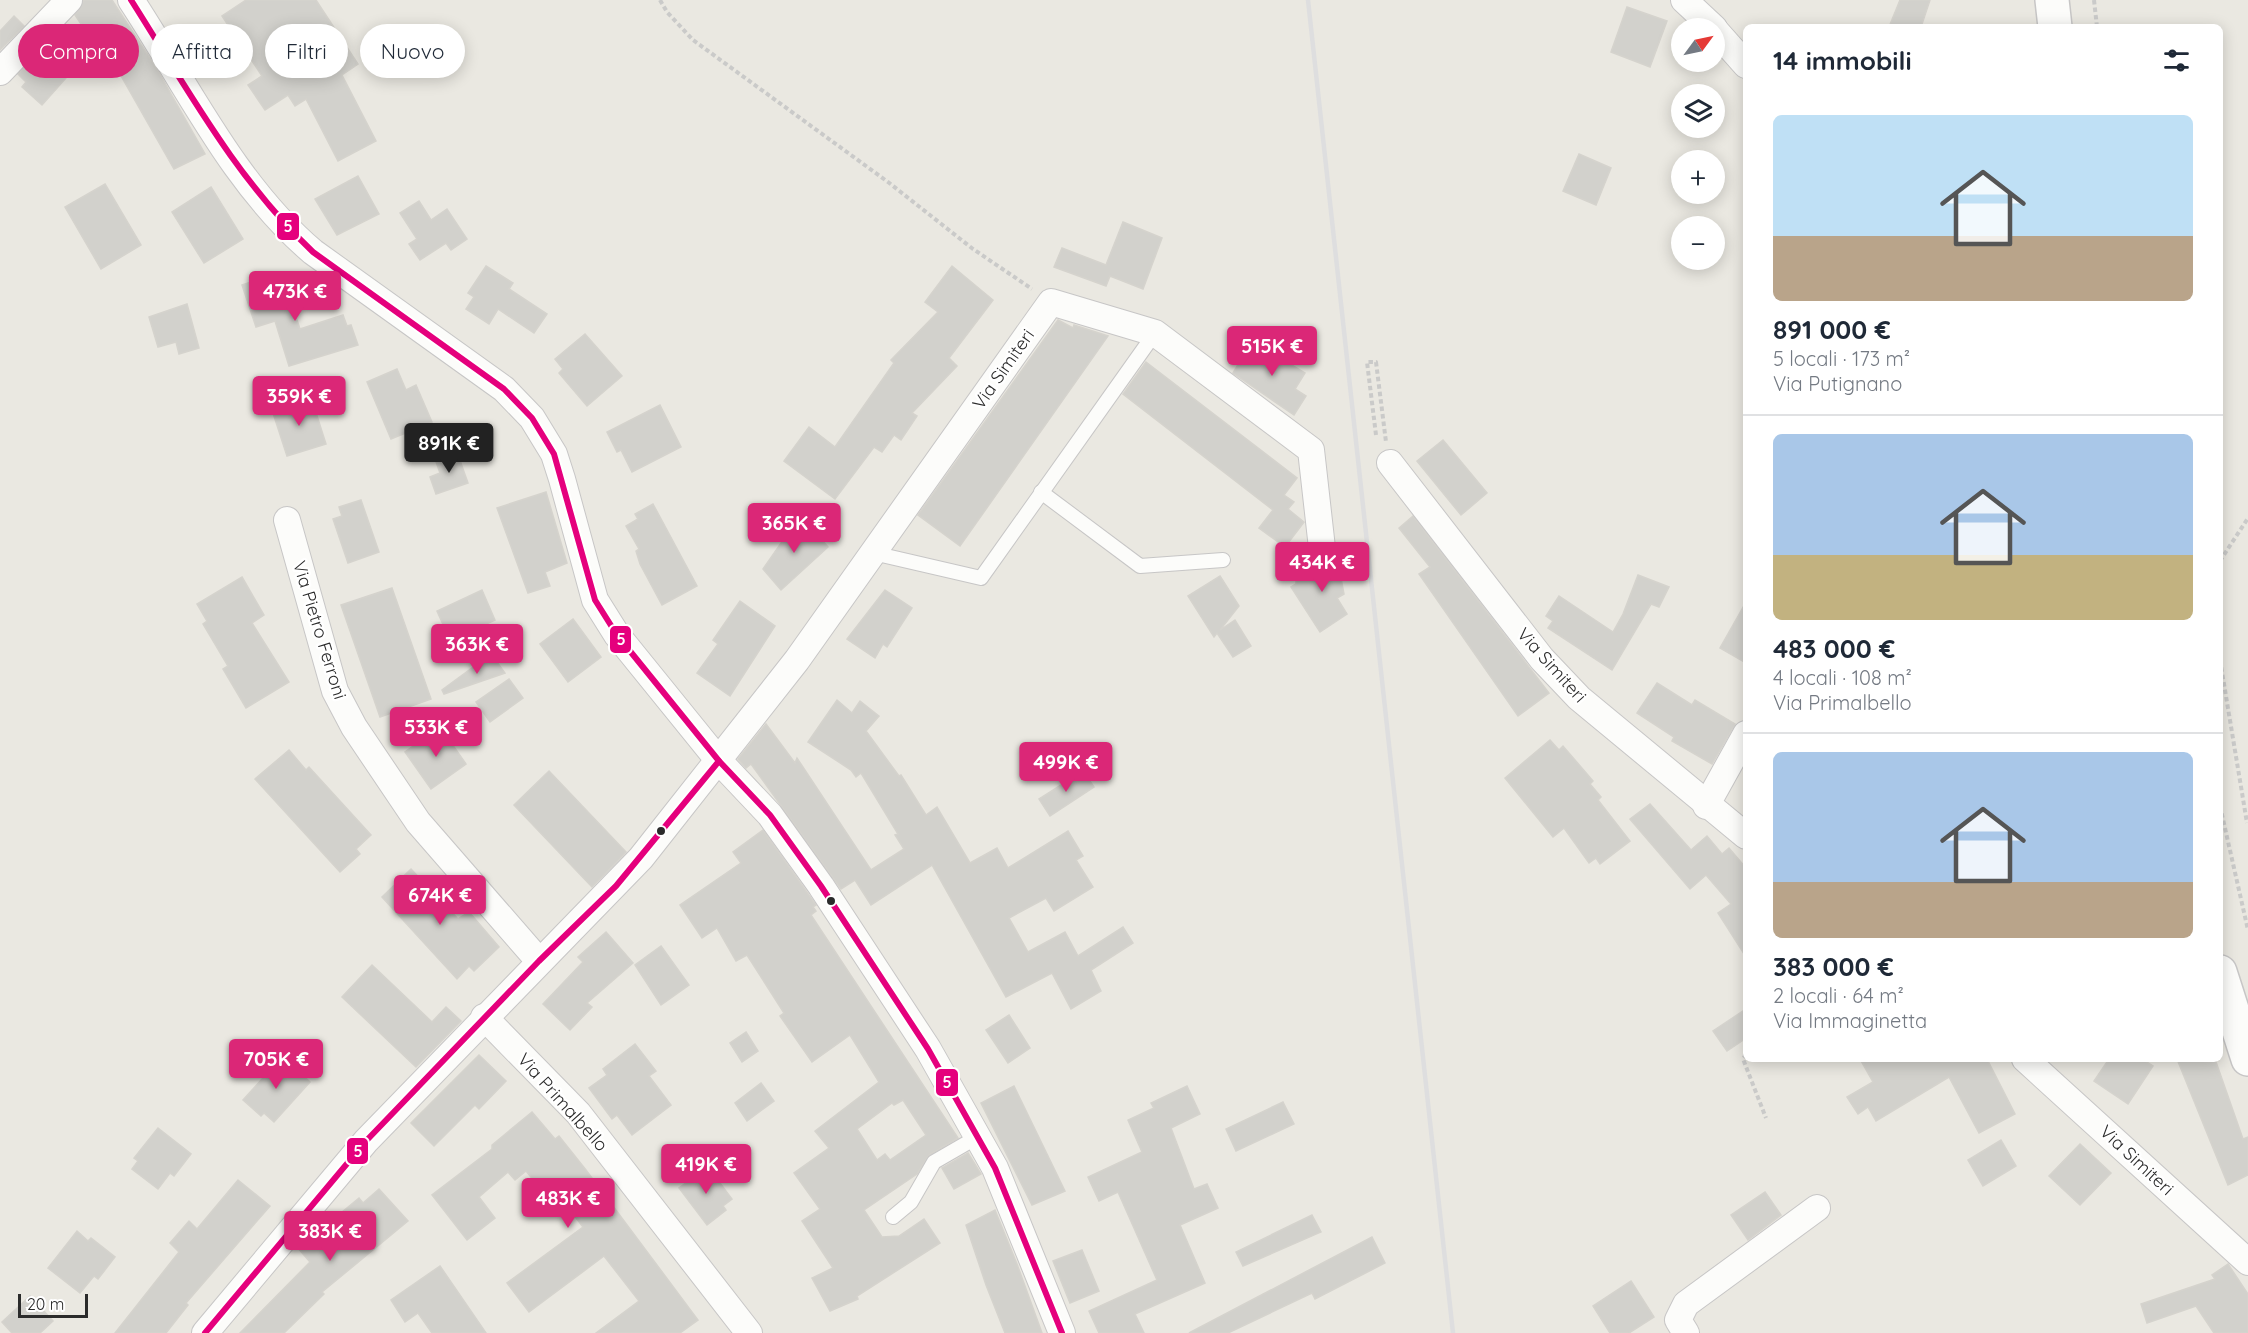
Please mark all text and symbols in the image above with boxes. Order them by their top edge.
north arrow [1671,18,1725,72]
map controls [1671,18,1725,270]
chip: Compra [18,24,139,78]
chip: Affitta [151,24,253,78]
chip: Filtri [265,24,348,78]
chip: Nuovo [360,24,465,78]
text: 14 immobili [1773,44,1912,77]
icon: filters [2160,44,2193,77]
button: layers [1671,84,1725,138]
button: + [1671,150,1725,204]
icon: home [1929,154,2037,262]
line badge: 5 [276,212,300,241]
text: 5 [283,216,293,236]
button: − [1671,216,1725,270]
pin: 473K € [246,271,344,322]
text: 473K € [263,278,327,303]
text: 891 000 € [1773,313,1891,346]
street label: Via Simiteri [967,324,1039,414]
pin: 515K € [1223,326,1321,377]
text: 515K € [1241,333,1303,358]
text: 5 locali · 173 m² [1773,346,1910,371]
text: Via Putignano [1773,371,1902,396]
pin: 359K € [250,376,348,427]
text: 359K € [267,383,331,408]
pin: 891K € [400,423,498,474]
text: 891K € [418,430,480,455]
icon: home [1929,473,2037,581]
pin: 365K € [745,503,843,554]
text: 365K € [762,510,826,535]
pin: 434K € [1273,542,1371,593]
text: 434K € [1289,549,1355,574]
street label: Via Pietro Ferroni [288,558,352,702]
street label: Via Simiteri [1512,623,1592,707]
pin: 363K € [428,624,526,675]
line badge: 5 [609,625,632,654]
text: 5 [616,629,626,649]
text: 363K € [445,631,509,656]
text: 483 000 € [1773,632,1895,665]
text: 4 locali · 108 m² [1773,665,1912,690]
text: Via Primalbello [1773,690,1912,715]
pin: 533K € [387,707,485,758]
text: 533K € [404,714,468,739]
pin: 499K € [1017,742,1115,793]
text: 499K € [1033,749,1099,774]
icon: home [1929,791,2037,899]
unlabelled marker [655,825,667,837]
pin: 674K € [391,875,489,926]
text: 674K € [408,882,472,907]
unlabelled marker [825,895,837,907]
text: 383 000 € [1773,950,1894,983]
text: 2 locali · 64 m² [1773,983,1904,1008]
text: Via Immaginetta [1773,1008,1927,1033]
pin: 705K € [227,1039,325,1090]
text: 705K € [243,1046,309,1071]
street label: Via Primalbello [513,1048,613,1156]
line badge: 5 [935,1068,959,1097]
text: 5 [942,1072,952,1092]
street label: Via Simiteri [2095,1120,2179,1200]
line badge: 5 [346,1137,369,1165]
text: 5 [353,1141,363,1161]
pin: 419K € [657,1144,755,1195]
text: 419K € [675,1151,737,1176]
pin: 483K € [519,1178,617,1229]
text: 483K € [536,1185,600,1210]
pin: 383K € [281,1211,379,1262]
text: 383K € [298,1218,362,1243]
scale bar [18,1291,88,1318]
text: 20 m [27,1294,64,1314]

